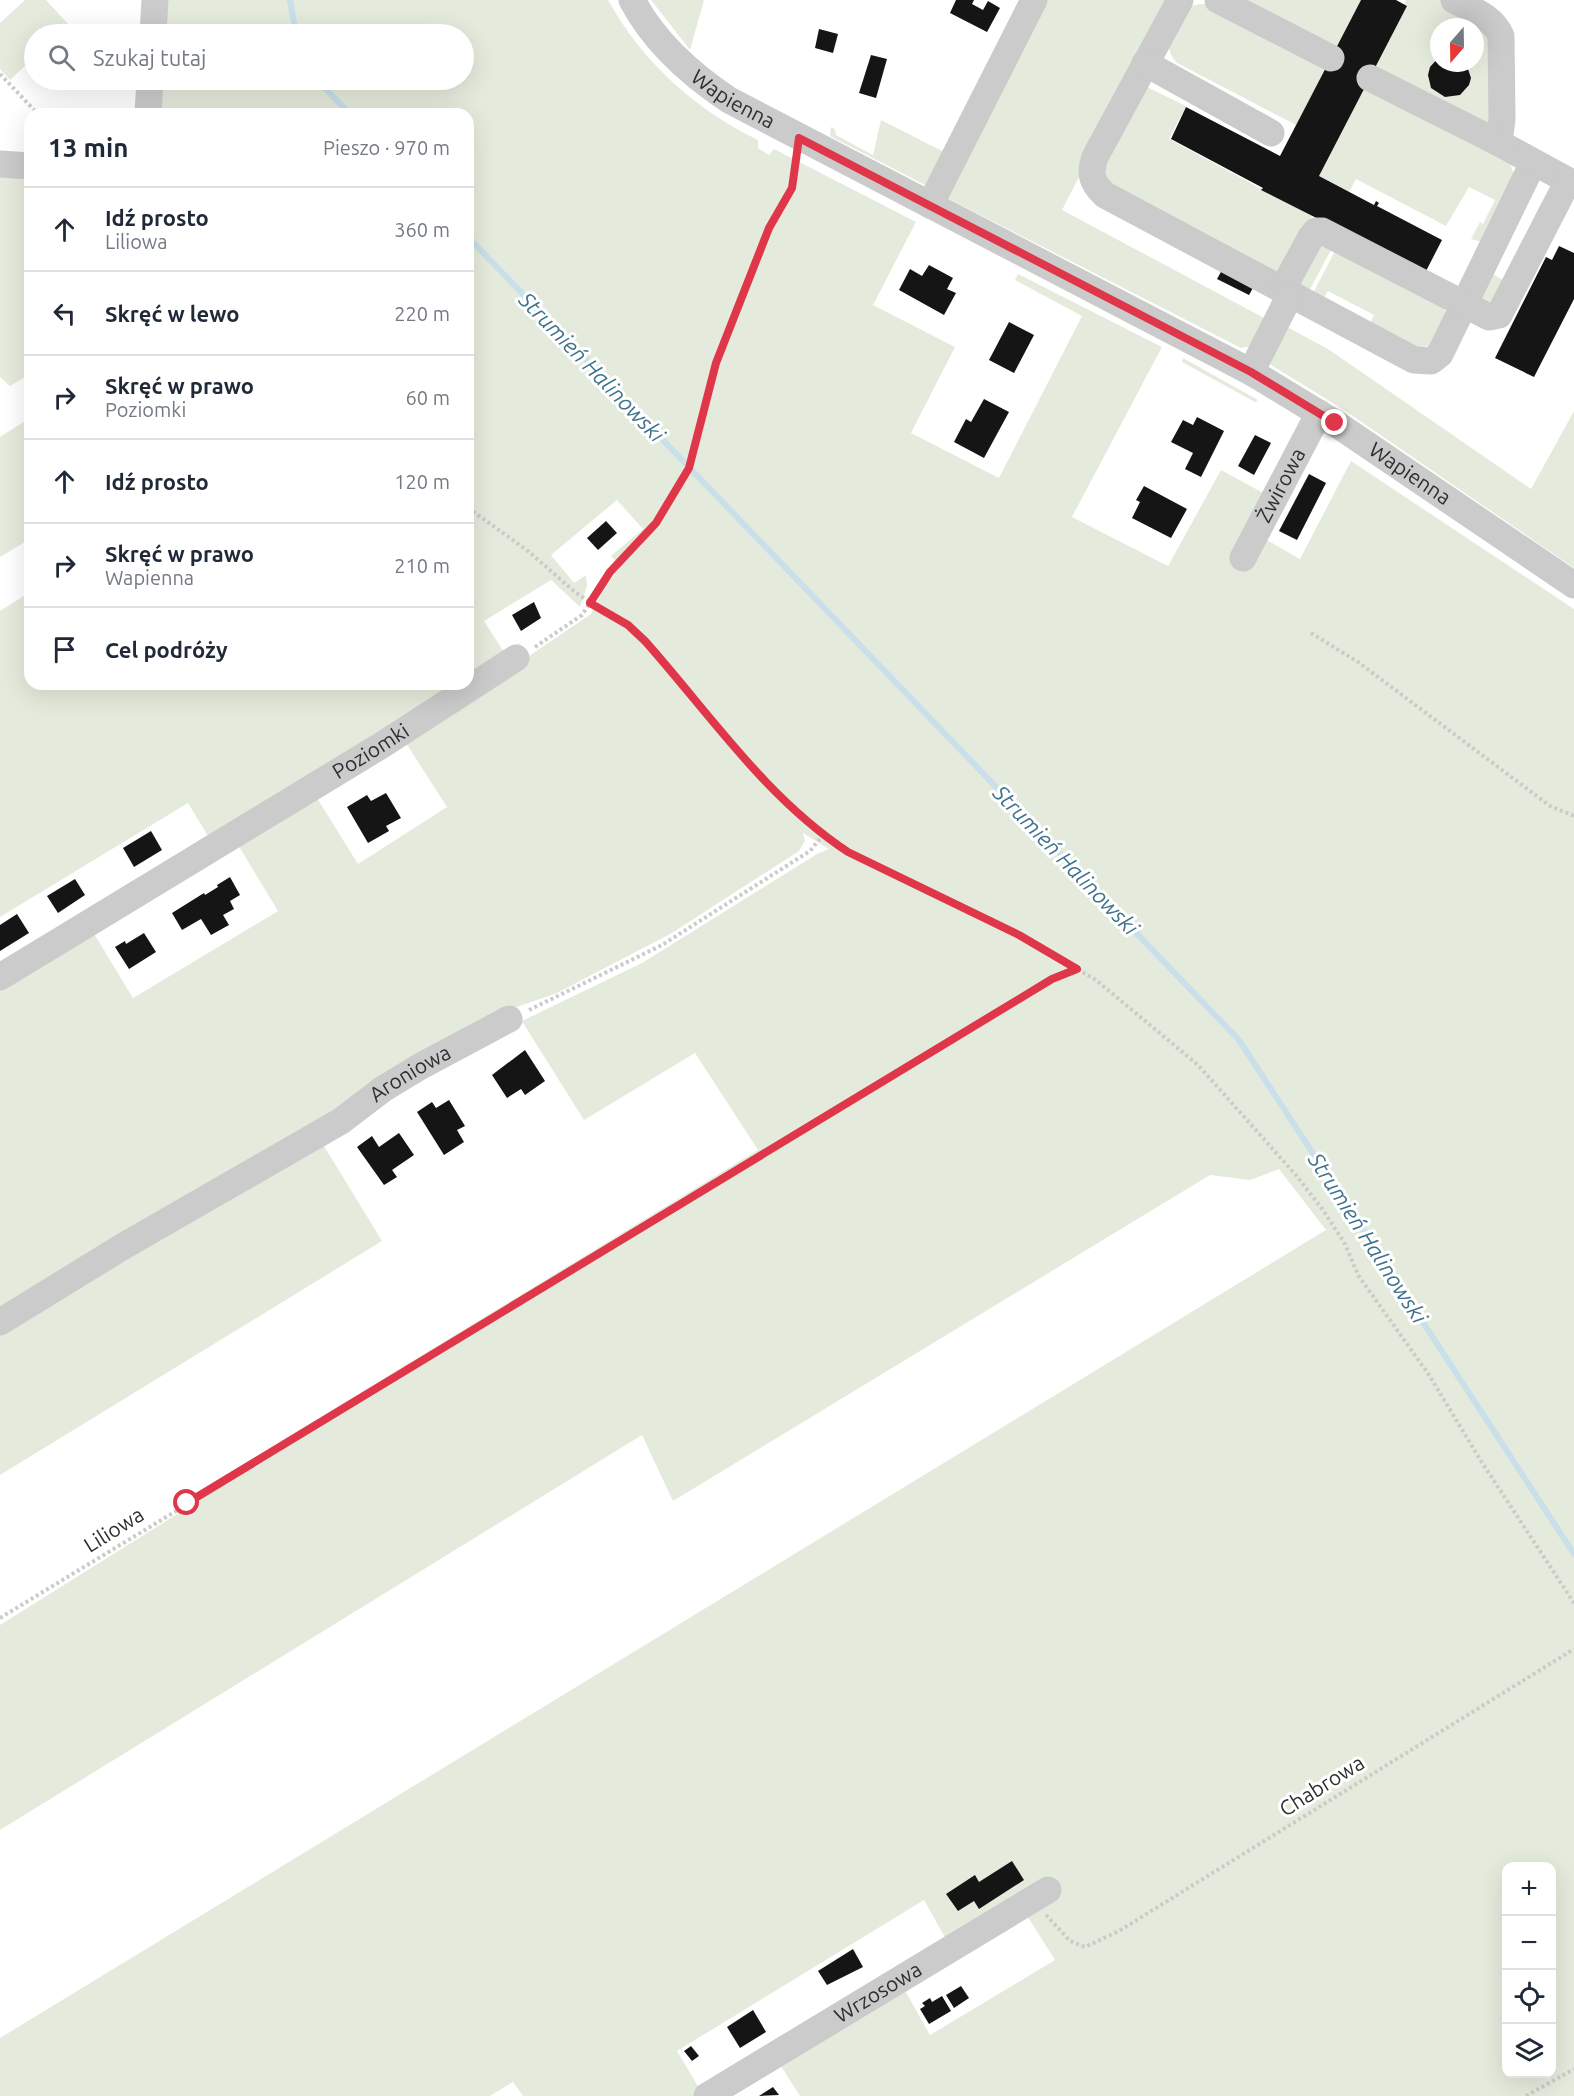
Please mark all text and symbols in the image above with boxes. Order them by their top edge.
north arrow [1430,18,1484,72]
search box [24,24,474,90]
icon: search [45,41,78,74]
text: Szukaj tutaj [93,45,206,70]
street label: Wapienna [687,64,779,133]
text: 13 min [48,133,128,162]
text: Pieszo · 970 m [323,136,450,159]
text: Idź prosto [105,205,209,230]
icon: ahead [48,213,81,246]
text: 360 m [394,218,450,241]
text: Liliowa [105,230,168,253]
water label: Strumień Halinowski [514,286,671,448]
icon: left [48,297,81,330]
text: Skręć w lewo [105,301,239,326]
text: 220 m [394,302,450,325]
text: Skręć w prawo [105,373,254,398]
icon: right [48,381,81,414]
text: 60 m [406,386,450,409]
text: Poziomki [105,398,186,421]
route end [1321,409,1347,435]
street label: Wapienna [1365,437,1456,509]
street label: Żwirowa [1251,444,1309,526]
icon: ahead [48,465,81,498]
text: Idź prosto [105,469,209,494]
text: 120 m [394,470,450,493]
text: Skręć w prawo [105,541,254,566]
icon: right [48,549,81,582]
text: 210 m [394,554,450,577]
text: Wapienna [105,566,194,589]
icon: arrive [48,633,81,666]
text: Cel podróży [105,637,228,662]
street label: Poziomki [328,718,413,783]
water label: Strumień Halinowski [988,779,1145,941]
street label: Aroniowa [364,1039,454,1106]
water label: Strumień Halinowski [1303,1147,1434,1329]
route start [173,1489,199,1515]
street label: Liliowa [79,1502,148,1557]
street label: Chabrowa [1275,1750,1368,1821]
map controls [1502,1862,1556,2078]
button: + [1502,1862,1556,1916]
button: − [1502,1916,1556,1970]
street label: Wrzosowa [830,1956,926,2027]
button: locate [1502,1970,1556,2024]
button: layers [1502,2024,1556,2078]

